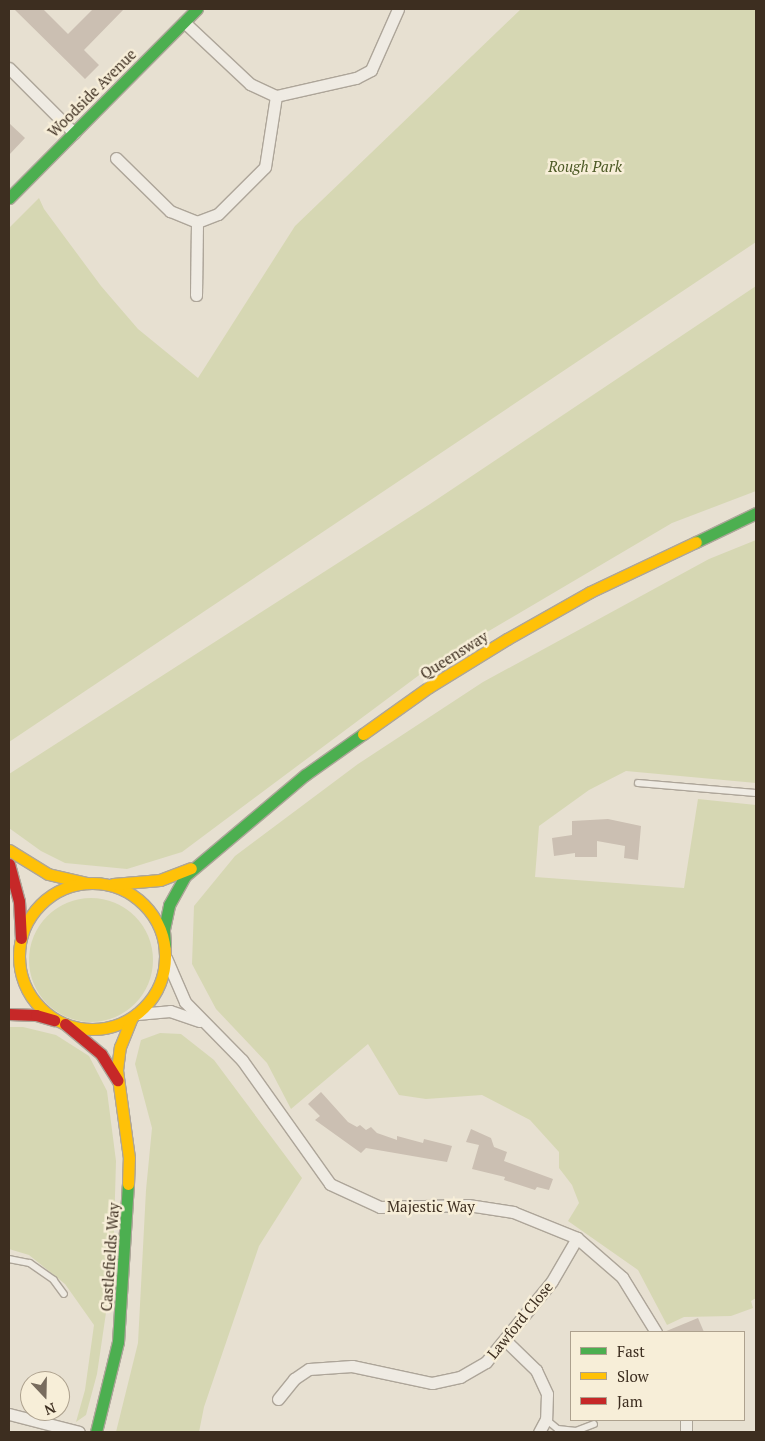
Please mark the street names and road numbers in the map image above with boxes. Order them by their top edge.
street label: Woodside Avenue [44,45,140,141]
street label: Queensway [417,627,491,683]
street label: Majestic Way [387,1198,475,1216]
street label: Castlefields Way [97,1202,123,1312]
street label: Lawford Close [483,1278,557,1362]

